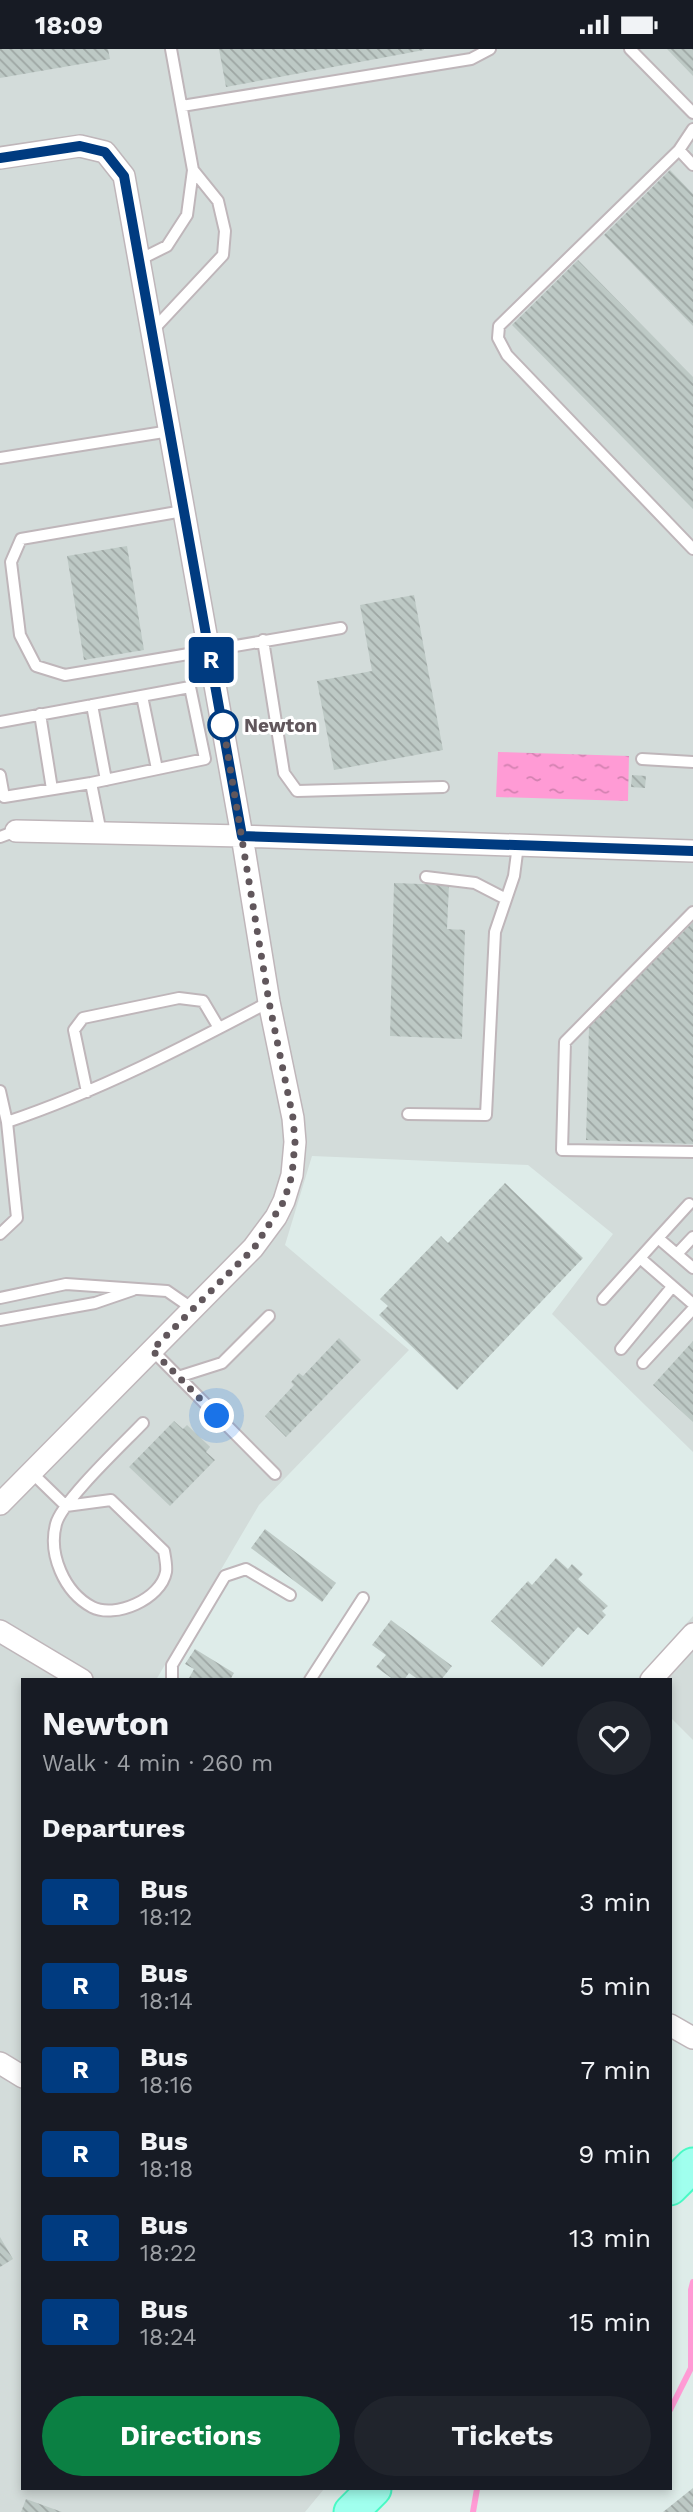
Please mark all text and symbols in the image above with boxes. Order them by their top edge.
text: 18:09 [35,10,103,40]
line badge: R [188,637,234,683]
text: R [203,646,219,674]
marker: Newton [208,710,238,740]
place label: Newton [244,714,317,737]
your location [199,1398,234,1433]
button: heart [577,1701,651,1775]
text: Newton [42,1704,169,1743]
text: Walk · 4 min · 260 m [42,1750,273,1777]
text: Departures [42,1813,185,1843]
text: Bus [140,1874,188,1904]
text: 3 min [579,1887,651,1917]
text: R [72,1888,89,1916]
text: 18:12 [140,1904,192,1931]
text: Bus [140,1958,188,1988]
text: 5 min [579,1971,651,2001]
text: R [72,1972,89,2000]
text: 18:14 [140,1988,193,2015]
text: Bus [140,2042,188,2072]
text: 7 min [581,2055,651,2085]
text: R [72,2056,89,2084]
text: 18:16 [140,2072,193,2099]
text: Bus [140,2126,188,2156]
text: 9 min [578,2139,651,2169]
text: R [72,2140,89,2168]
text: 18:18 [140,2156,193,2183]
text: Bus [140,2210,188,2240]
text: 13 min [569,2223,651,2253]
text: R [72,2224,89,2252]
text: 18:22 [140,2240,197,2267]
text: Bus [140,2294,188,2324]
text: 15 min [569,2307,651,2337]
text: R [72,2308,89,2336]
text: 18:24 [140,2324,197,2351]
button: Directions [42,2396,340,2476]
button: Tickets [354,2396,651,2476]

